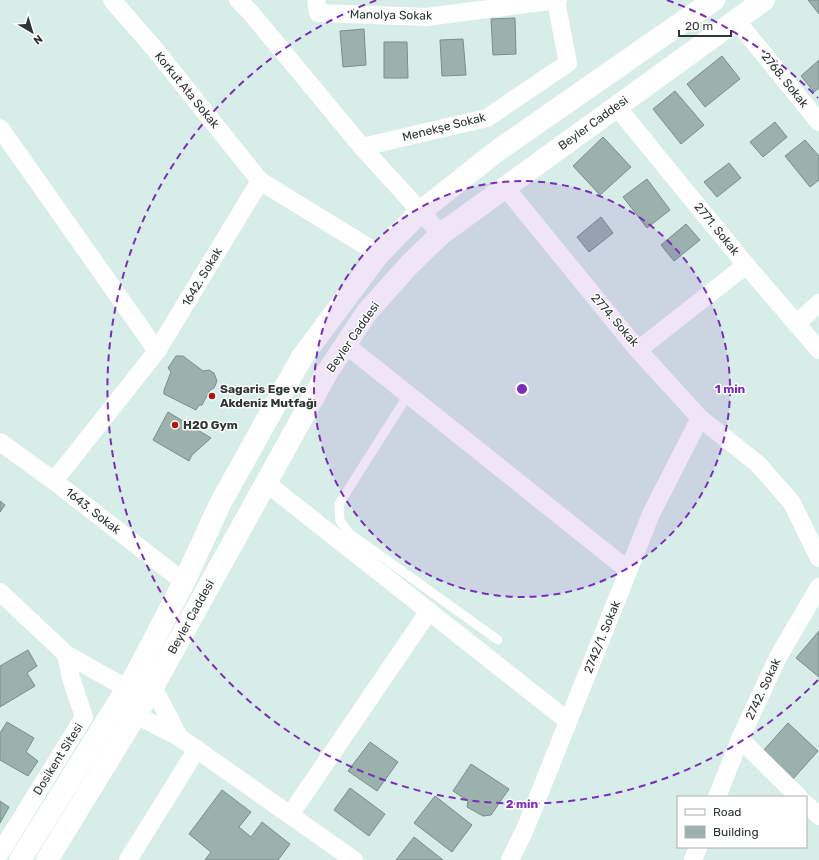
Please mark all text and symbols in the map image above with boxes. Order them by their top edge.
street label: Manolya Sokak [350,7,433,23]
north arrow [12,12,52,52]
scale bar [679,12,731,38]
text: 20 m [685,19,713,33]
text: N [31,32,45,47]
street label: Korkut Ata Sokak [152,49,223,132]
street label: 2768. Sokak [759,50,812,111]
street label: Beyler Caddesi [555,93,631,153]
street label: Menekşe Sokak [401,110,488,144]
street label: 2771. Sokak [692,200,743,259]
street label: 1642. Sokak [179,244,225,309]
street label: 2774. Sokak [588,291,642,350]
street label: Beyler Caddesi [324,299,382,375]
place label: Sagaris Ege ve Akdeniz Mutfağı [220,382,317,410]
centre of rings [515,382,529,396]
text: 1 min [715,382,746,396]
marker: Sagaris Ege ve Akdeniz Mutfağı [207,391,217,401]
place label: H2O Gym [183,418,238,432]
marker: H2O Gym [170,420,180,430]
street label: 1643. Sokak [63,485,124,537]
street label: Beyler Caddesi [165,577,217,657]
street label: 2742/1. Sokak [581,598,623,675]
street label: 2742. Sokak [743,655,784,722]
street label: Dosikent Sitesi [30,720,86,798]
legend [677,796,807,848]
text: 2 min [506,797,539,811]
text: Road [713,805,741,819]
text: Building [713,825,759,839]

